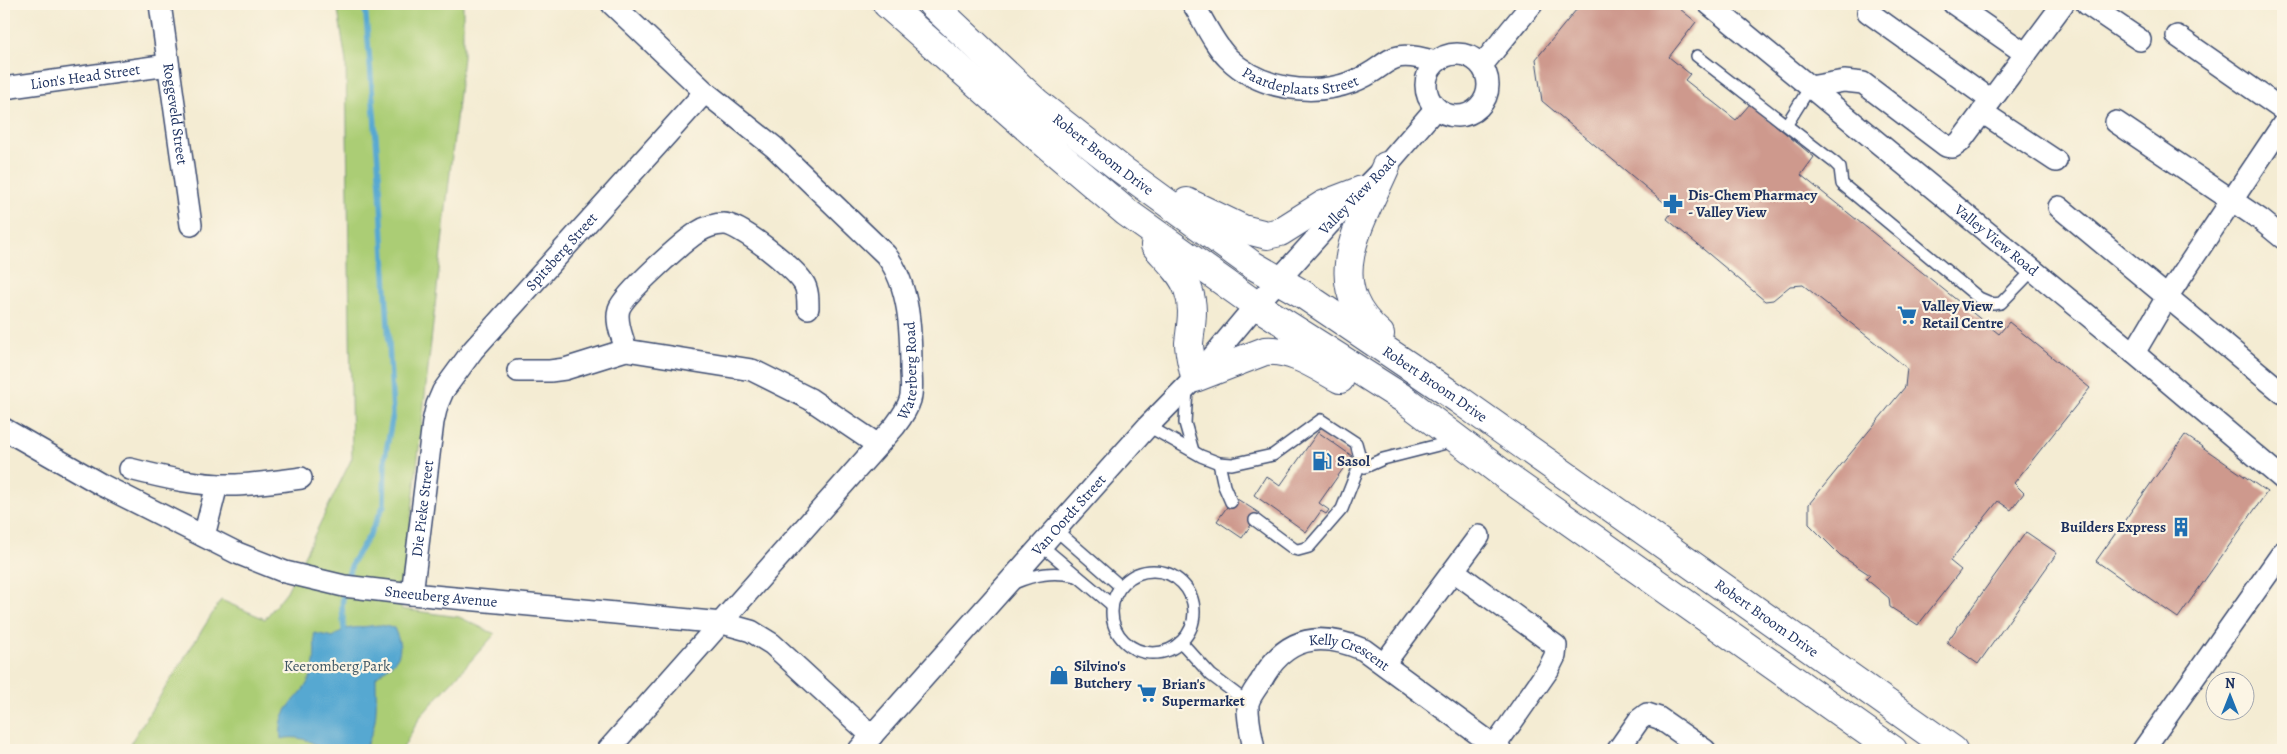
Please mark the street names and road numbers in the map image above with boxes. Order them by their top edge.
street label: Lion's Head Street [29,59,141,94]
street label: Roggeveld Street [158,62,192,166]
street label: Paardeplaats Street [1238,62,1362,99]
street label: Robert Broom Drive [1048,109,1158,200]
street label: Valley View Road [1314,151,1401,240]
street label: Valley View Road [1950,199,2043,281]
street label: Spitsberg Street [521,208,602,295]
street label: Waterberg Road [892,320,922,424]
street label: Robert Broom Drive [1379,341,1492,427]
street label: Die Pieke Street [407,459,438,558]
street label: Van Oordt Street [1026,470,1110,561]
street label: Robert Broom Drive [1711,574,1823,662]
street label: Sneeuberg Avenue [384,581,499,612]
street label: Kelly Crescent [1308,629,1394,676]

